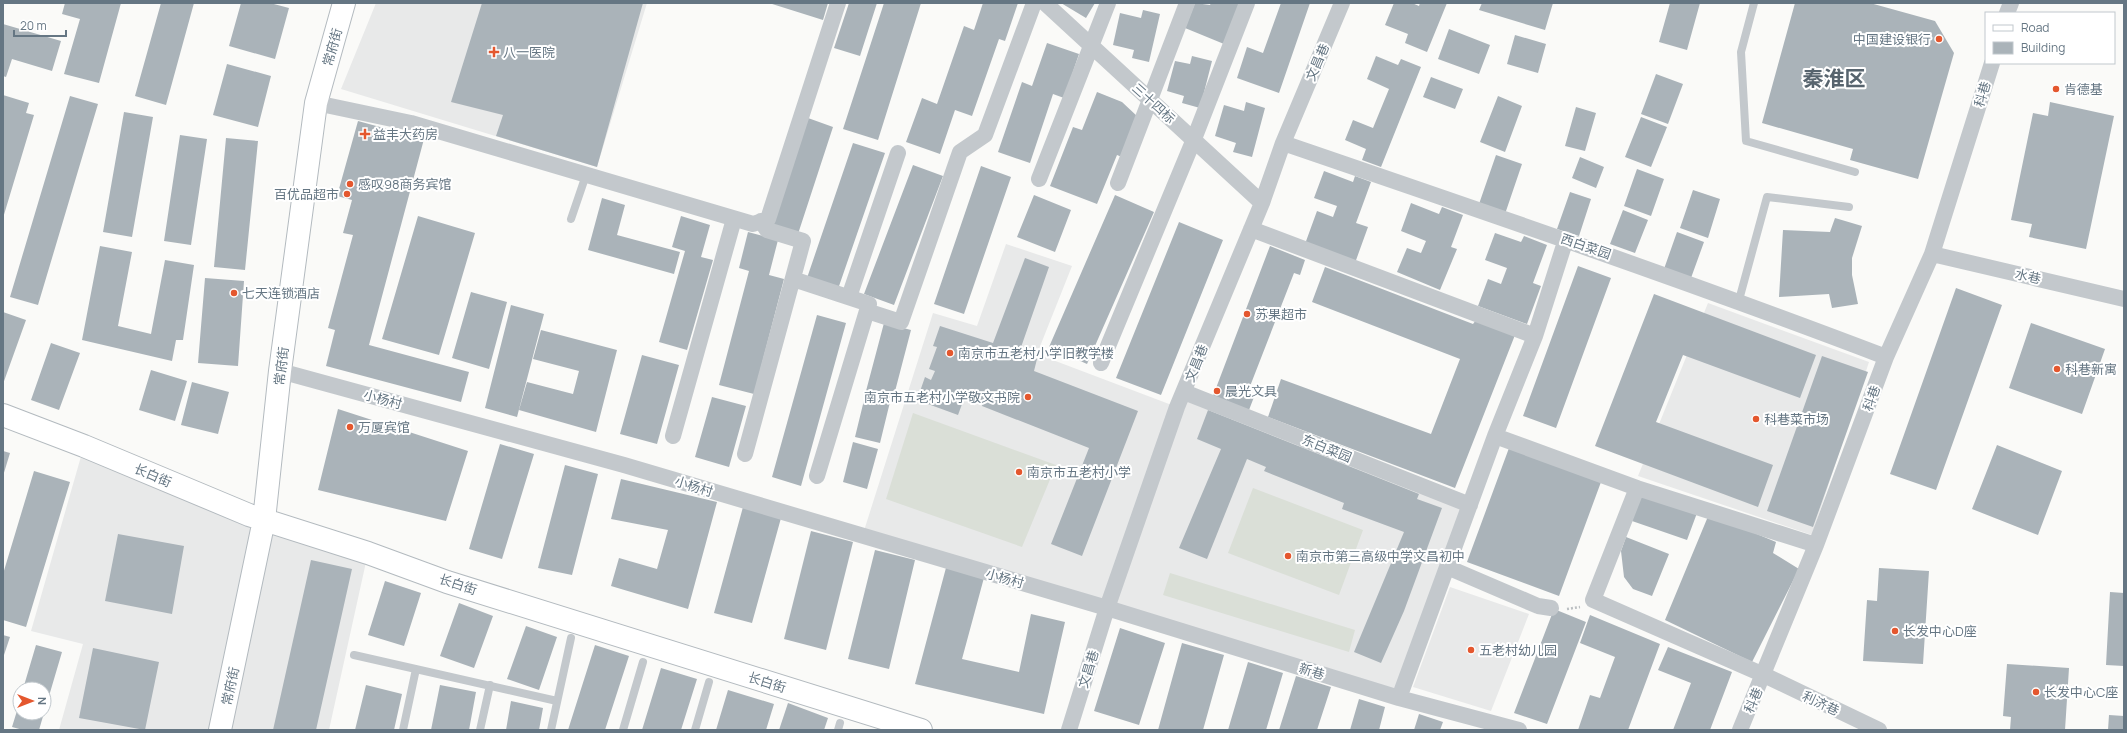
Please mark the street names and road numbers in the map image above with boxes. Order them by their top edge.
street label: 常府街 [318,26,346,68]
street label: 文昌巷 [1301,41,1333,83]
street label: 三十四标 [1129,79,1179,127]
street label: 科巷 [1970,79,1994,109]
street label: 西白菜园 [1558,229,1614,263]
street label: 水巷 [2013,264,2043,288]
street label: 文昌巷 [1180,342,1212,384]
street label: 常府街 [270,346,292,386]
street label: 科巷 [1858,383,1884,413]
street label: 小杨村 [362,385,404,413]
street label: 东白菜园 [1300,430,1354,466]
street label: 长白街 [132,459,174,491]
street label: 小杨村 [673,472,715,500]
street label: 小杨村 [984,564,1026,592]
street label: 长白街 [437,569,479,599]
street label: 文昌巷 [1074,648,1102,690]
street label: 新巷 [1297,659,1327,683]
street label: 常府街 [217,665,243,707]
street label: 长白街 [746,668,788,696]
street label: 科巷 [1739,684,1767,716]
street label: 利济巷 [1800,687,1842,719]

